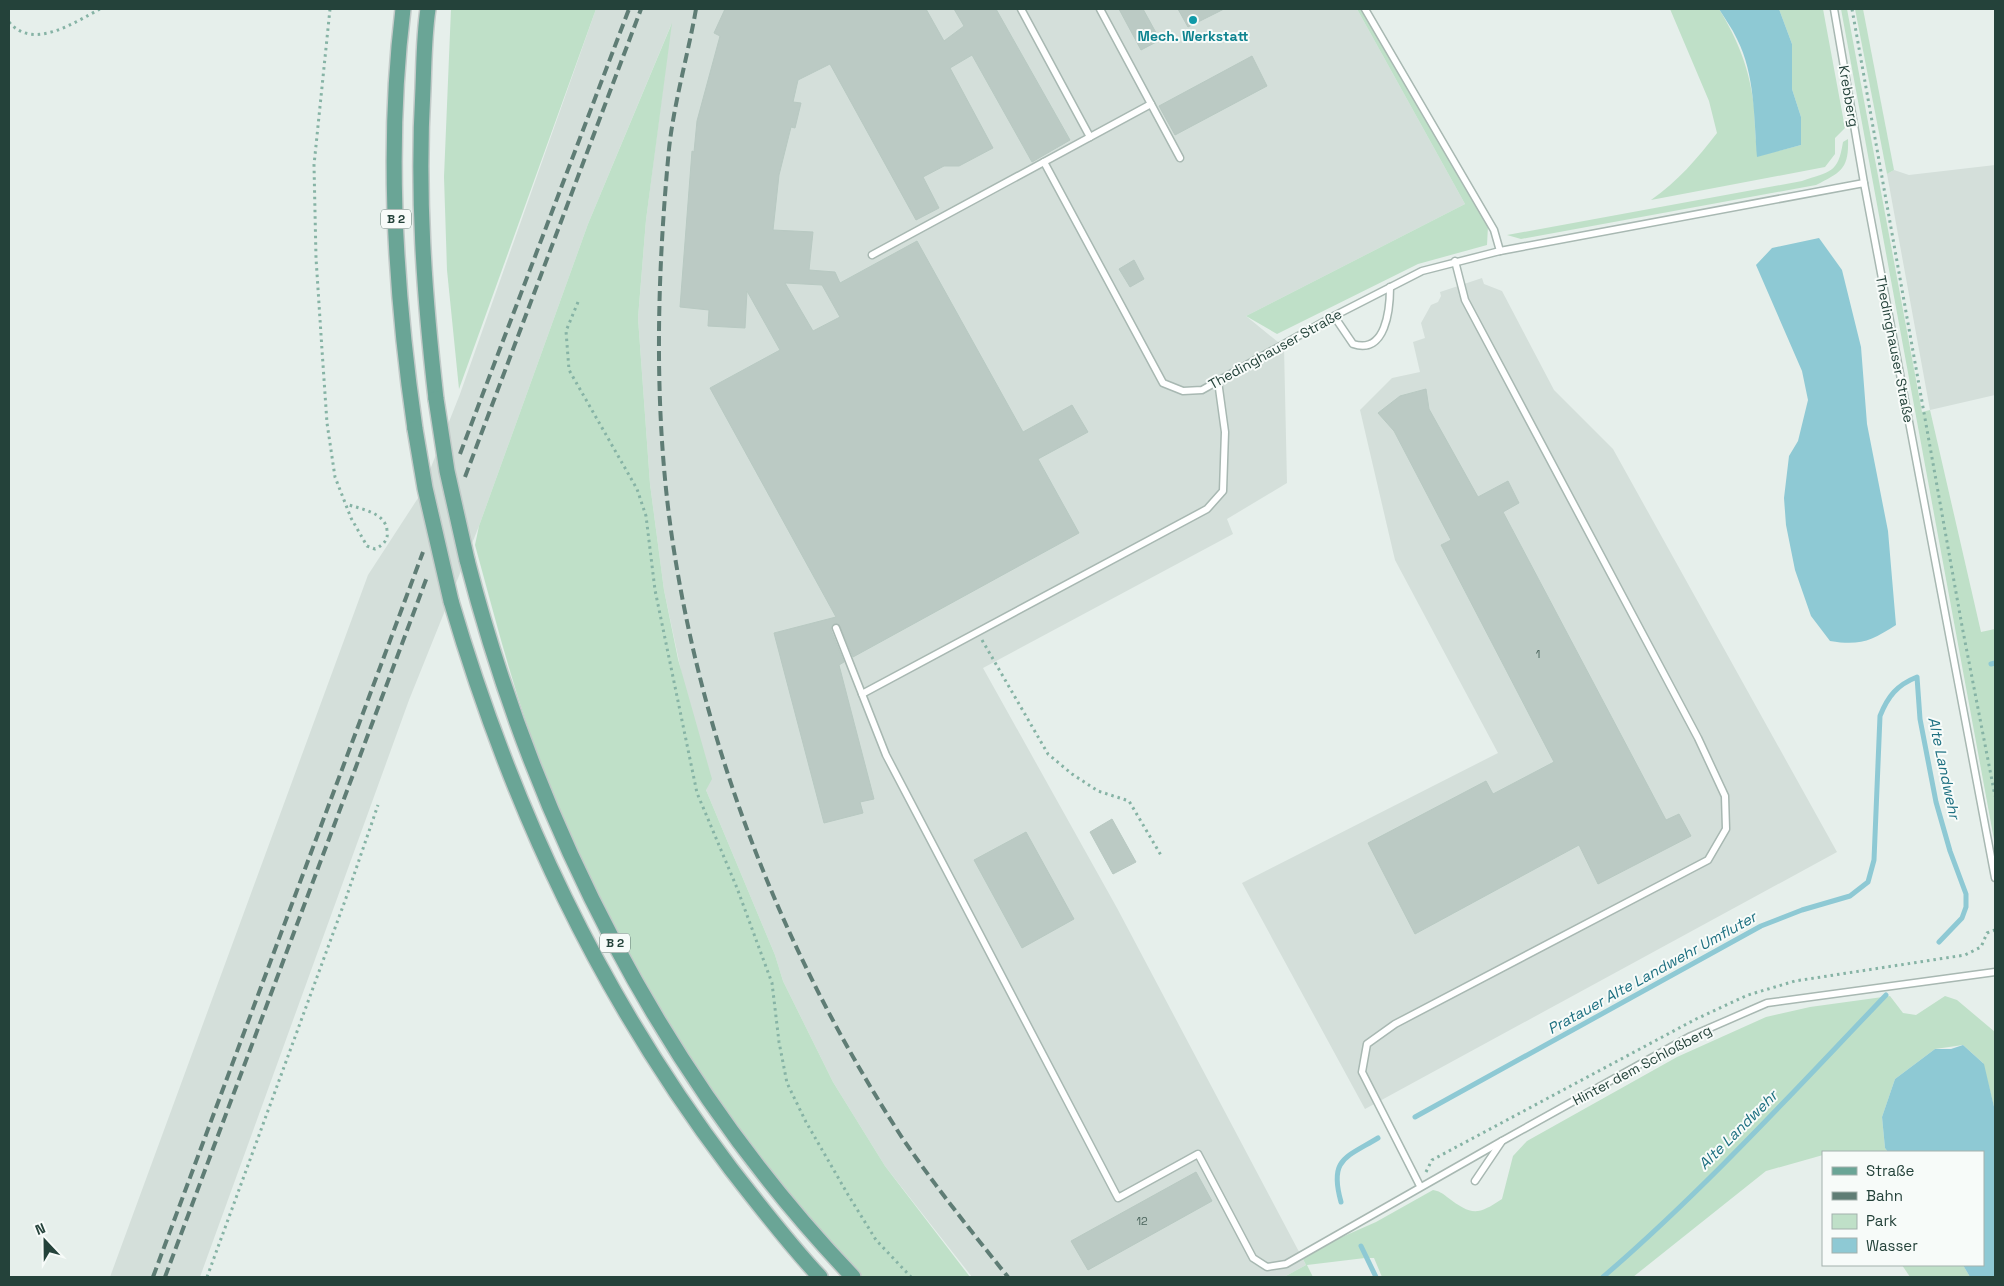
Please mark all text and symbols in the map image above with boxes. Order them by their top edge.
marker: Mech. Werkstatt [1187,14,1199,26]
place label: Mech. Werkstatt [1138,27,1248,45]
street label: Krebberg [1835,64,1863,128]
road number: B 2 [381,210,411,228]
street label: Thedinghauser Straße [1872,274,1918,424]
street label: Thedinghauser Straße [1205,305,1345,393]
house number: 1 [1536,647,1540,661]
water label: Alte Landwehr [1924,715,1965,822]
water label: Pratauer Alte Landwehr Umfluter [1544,906,1761,1038]
road number: B 2 [600,934,630,952]
street label: Hinter dem Schloßberg [1569,1021,1715,1109]
water label: Alte Landwehr [1694,1085,1782,1173]
legend [1822,1151,1984,1266]
text: Straße [1866,1161,1915,1180]
text: Bahn [1866,1186,1903,1205]
text: Park [1866,1211,1897,1230]
house number: 12 [1136,1214,1148,1228]
north arrow [20,1216,70,1266]
text: N [32,1219,48,1239]
text: Wasser [1866,1236,1918,1255]

